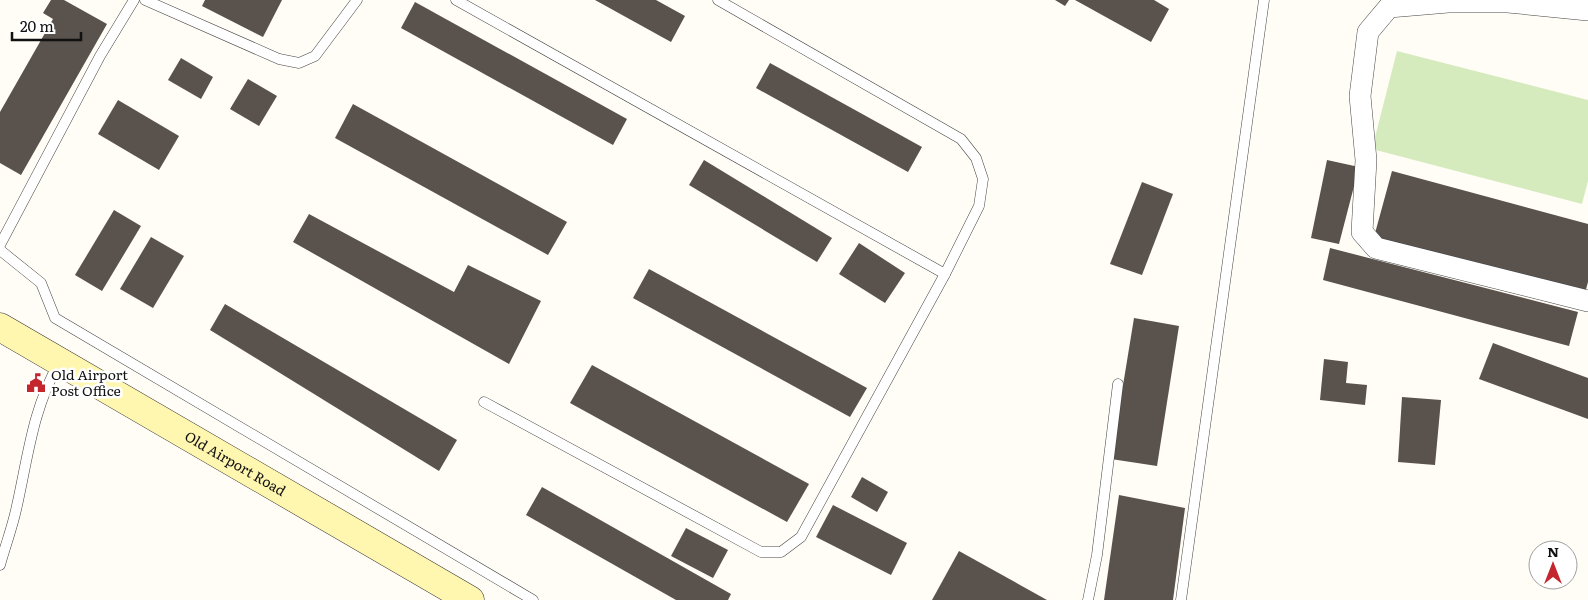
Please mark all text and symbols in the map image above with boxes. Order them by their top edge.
scale bar [12,10,81,42]
text: 20 m [20,14,54,37]
place label: Old Airport Post Office [51,364,128,400]
public building icon: Old Airport Post Office [25,372,47,394]
street label: Old Airport Road [181,426,290,500]
north arrow [1528,540,1578,590]
text: N [1547,541,1559,561]

